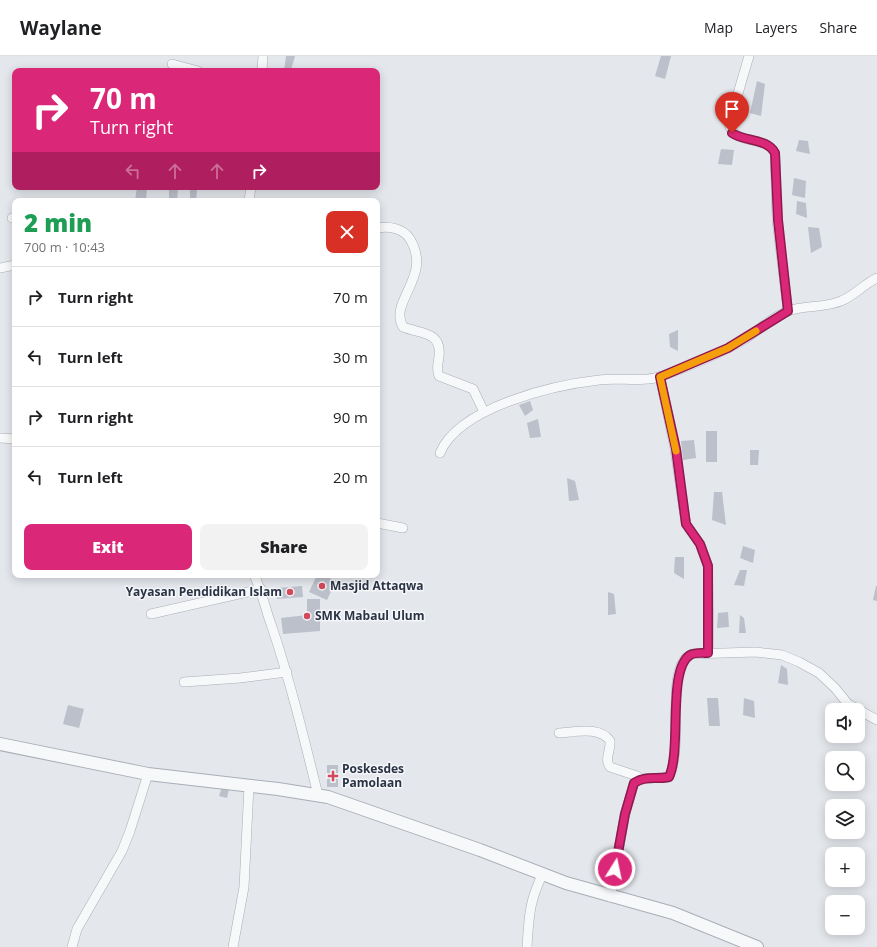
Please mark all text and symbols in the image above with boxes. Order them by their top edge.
text: Waylane [20,15,102,41]
text: Map [704,18,733,37]
text: Layers [755,18,797,37]
text: Share [819,18,857,37]
text: 70 m [90,79,157,117]
icon: right [24,84,76,136]
pin [715,92,749,133]
icon: arrive [721,98,743,120]
text: Turn right [90,115,173,139]
icon: left [122,160,144,182]
icon: ahead [164,160,186,182]
icon: ahead [206,160,228,182]
icon: right [248,160,270,182]
text: 2 min [24,206,92,239]
button: close [326,211,368,253]
text: 700 m · 10:43 [24,238,105,256]
icon: right [24,286,46,308]
text: Turn right [58,287,133,307]
text: 70 m [333,287,368,307]
icon: left [24,346,46,368]
text: Turn left [58,347,123,367]
text: 30 m [333,347,368,367]
icon: right [24,406,46,428]
text: Turn right [58,407,133,427]
text: 90 m [333,407,368,427]
icon: left [24,466,46,488]
text: Turn left [58,467,123,487]
text: 20 m [333,467,368,487]
button: Exit [24,524,192,570]
button: Share [200,524,368,570]
place label: Masjid Attaqwa [330,577,424,594]
marker: Masjid Attaqwa [317,581,327,591]
place label: Yayasan Pendidikan Islam [126,583,282,600]
marker: Yayasan Pendidikan Islam [285,587,295,597]
place label: SMK Mabaul Ulum [315,607,424,624]
marker: SMK Mabaul Ulum [302,611,312,621]
map controls [825,703,865,935]
button: sound [825,703,865,743]
button: search [825,751,865,791]
place label: Poskesdes Pamolaan [342,760,404,791]
marker: Poskesdes Pamolaan [327,770,339,782]
button: layers [825,799,865,839]
button: + [825,847,865,887]
position arrow [594,848,636,890]
button: − [825,895,865,935]

